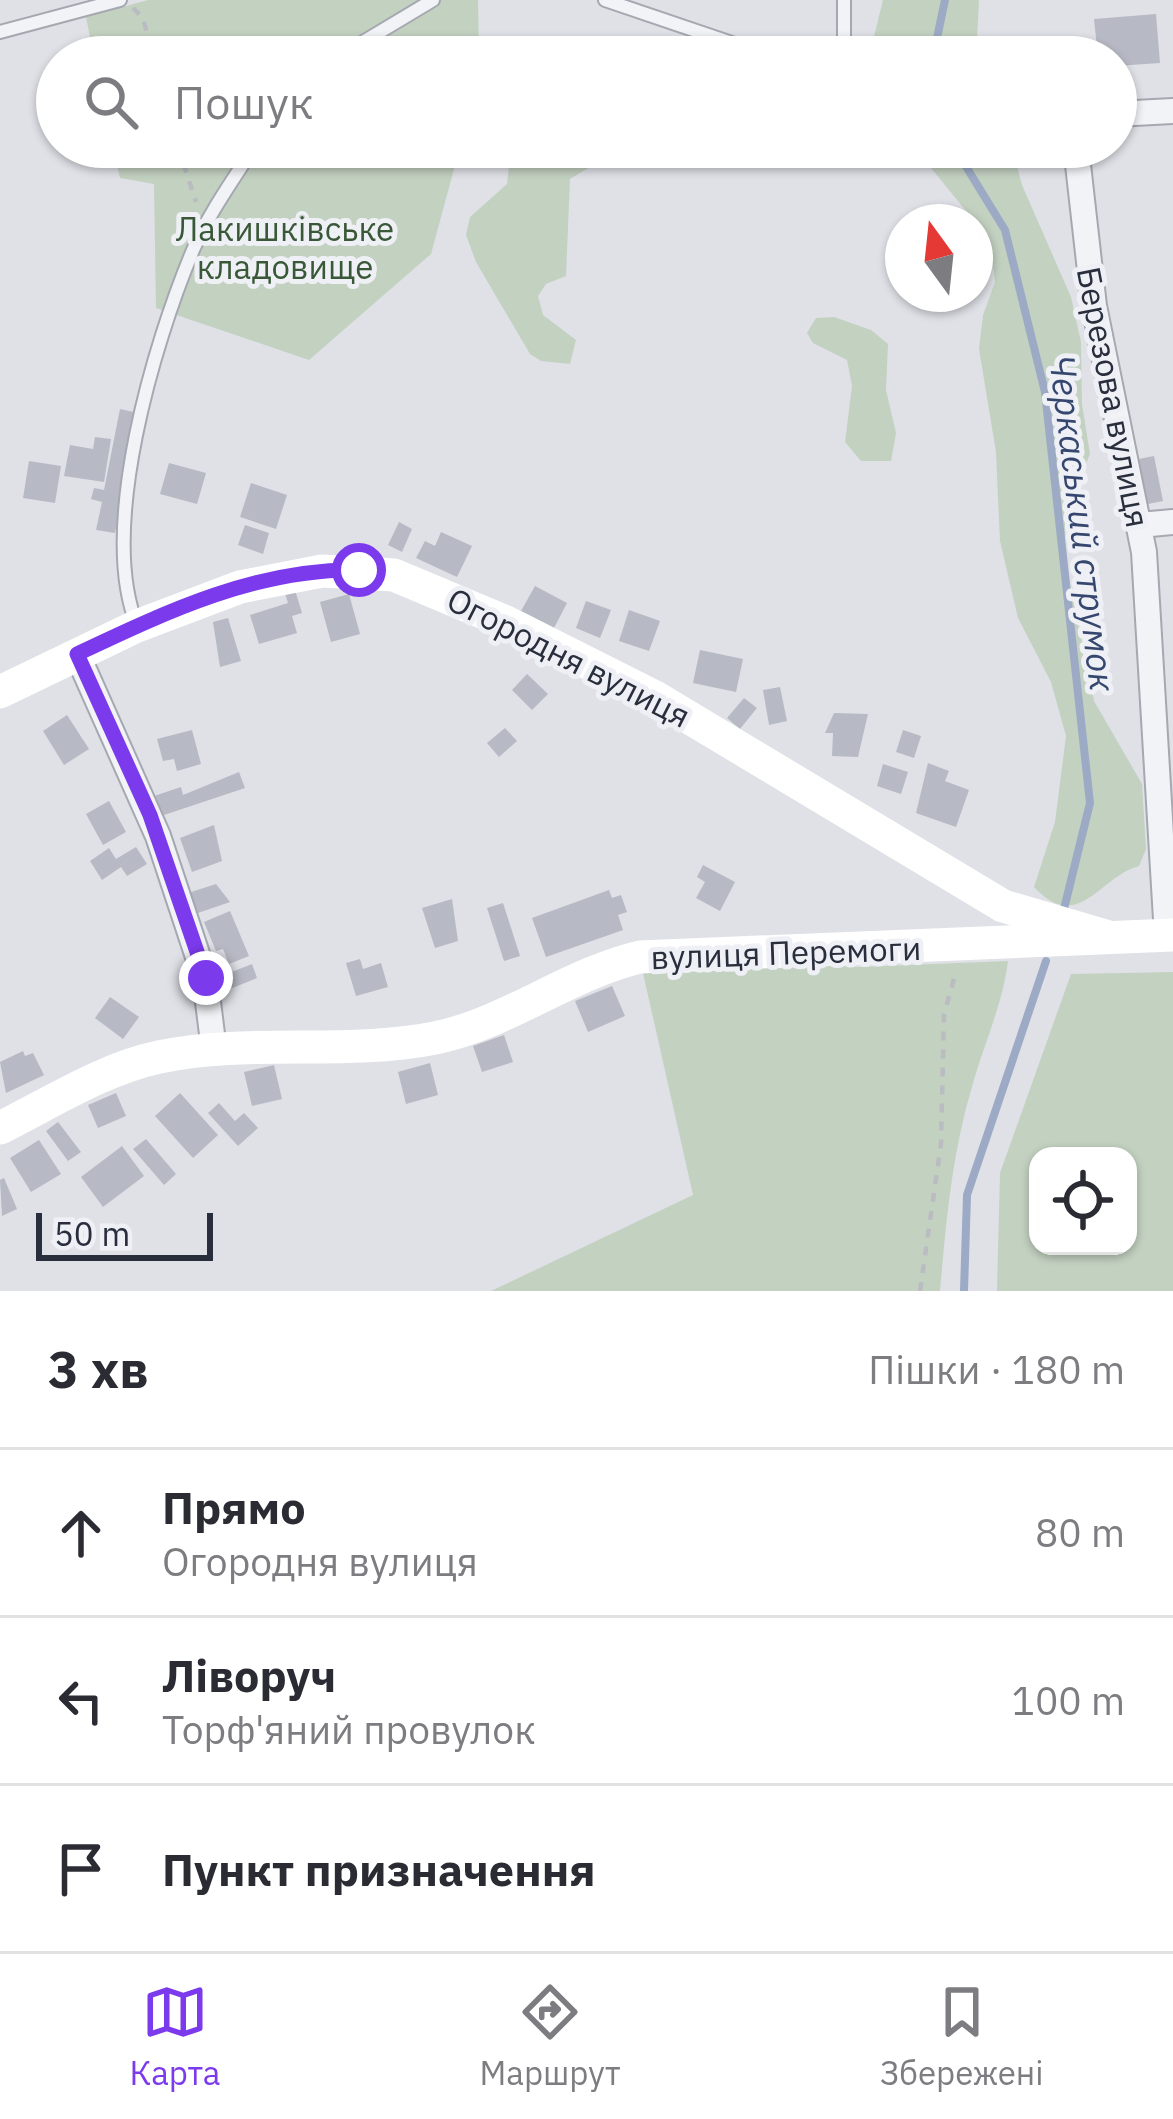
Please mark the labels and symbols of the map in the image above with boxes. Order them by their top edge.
north arrow [885,204,993,312]
park label: Лакишківське кладовище [176,207,394,288]
street label: Березова вулиця [1068,263,1160,531]
water label: Черкаський струмок [1039,352,1127,695]
route start [332,543,386,597]
street label: Огородня вулиця [440,577,698,737]
street label: вулиця Перемоги [650,926,922,978]
route end [179,951,233,1005]
scale bar [36,1207,213,1260]

